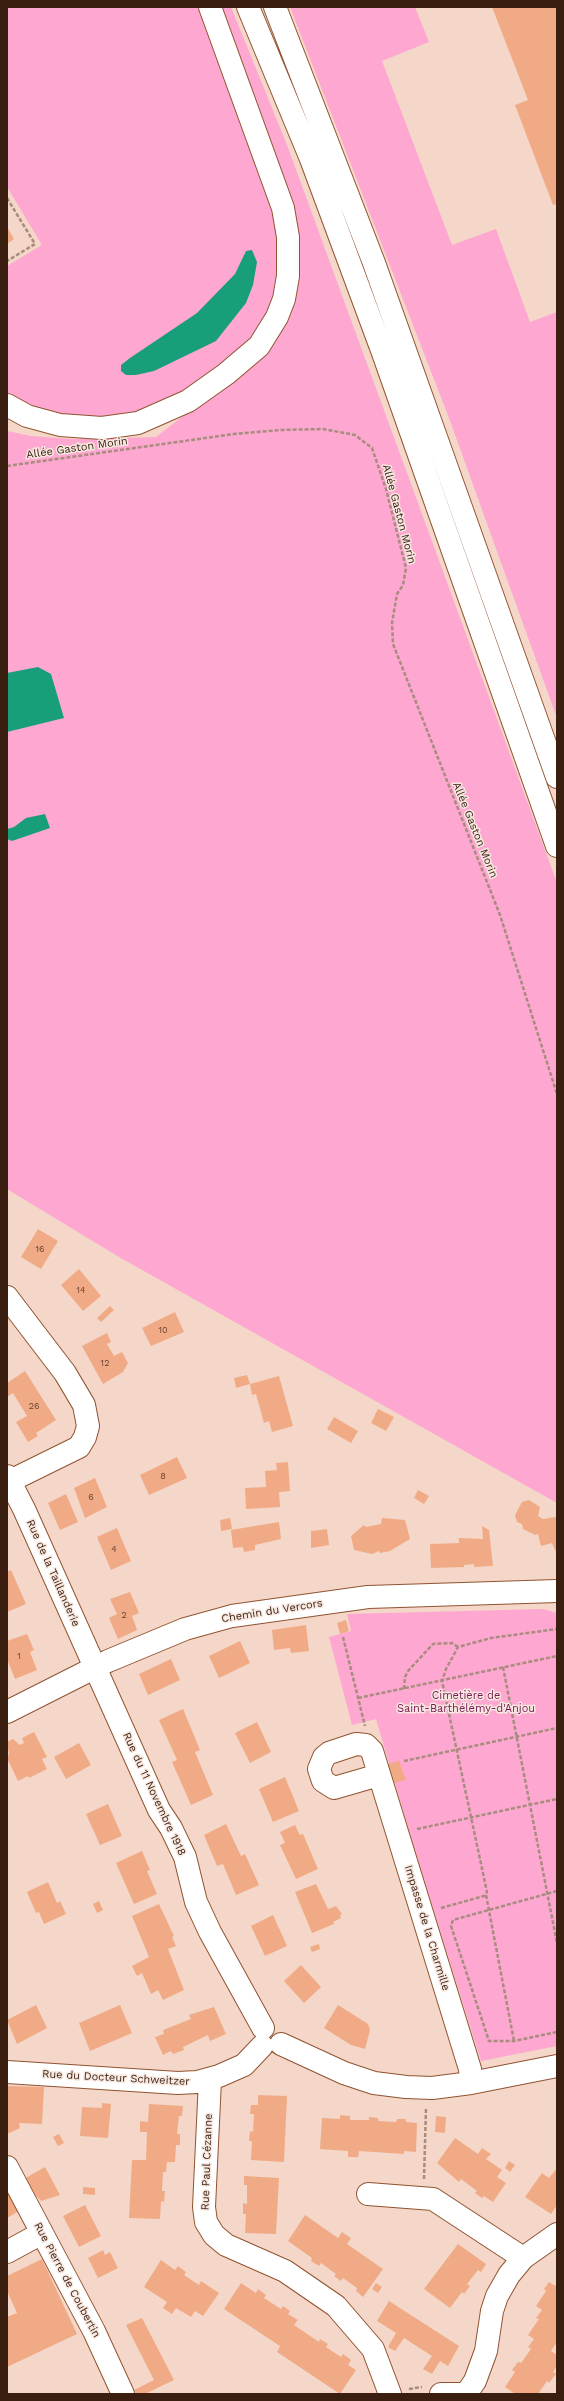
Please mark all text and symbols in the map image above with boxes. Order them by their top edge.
street label: Allée Gaston Morin [25,434,129,462]
street label: Allée Gaston Morin [379,463,419,565]
street label: Allée Gaston Morin [450,780,500,880]
house number: 16 [36,1244,44,1254]
house number: 14 [76,1285,86,1295]
house number: 10 [158,1325,168,1335]
house number: 12 [101,1358,109,1368]
house number: 26 [29,1401,39,1411]
house number: 8 [160,1471,166,1481]
house number: 6 [88,1492,94,1502]
street label: Rue de la Taillanderie [23,1517,83,1629]
house number: 4 [111,1544,117,1554]
street label: Chemin du Vercors [220,1596,324,1626]
house number: 2 [121,1610,127,1620]
house number: 1 [17,1651,21,1661]
park label: Cimetière de Saint-Barthélémy-d'Anjou [397,1689,535,1715]
street label: Rue du 11 Novembre 1918 [120,1730,188,1858]
street label: Impasse de la Charmille [402,1864,452,1992]
street label: Rue du Docteur Schweitzer [42,2068,190,2088]
street label: Rue Paul Cézanne [199,2113,215,2211]
street label: Rue Pierre de Coubertin [31,2220,103,2340]

